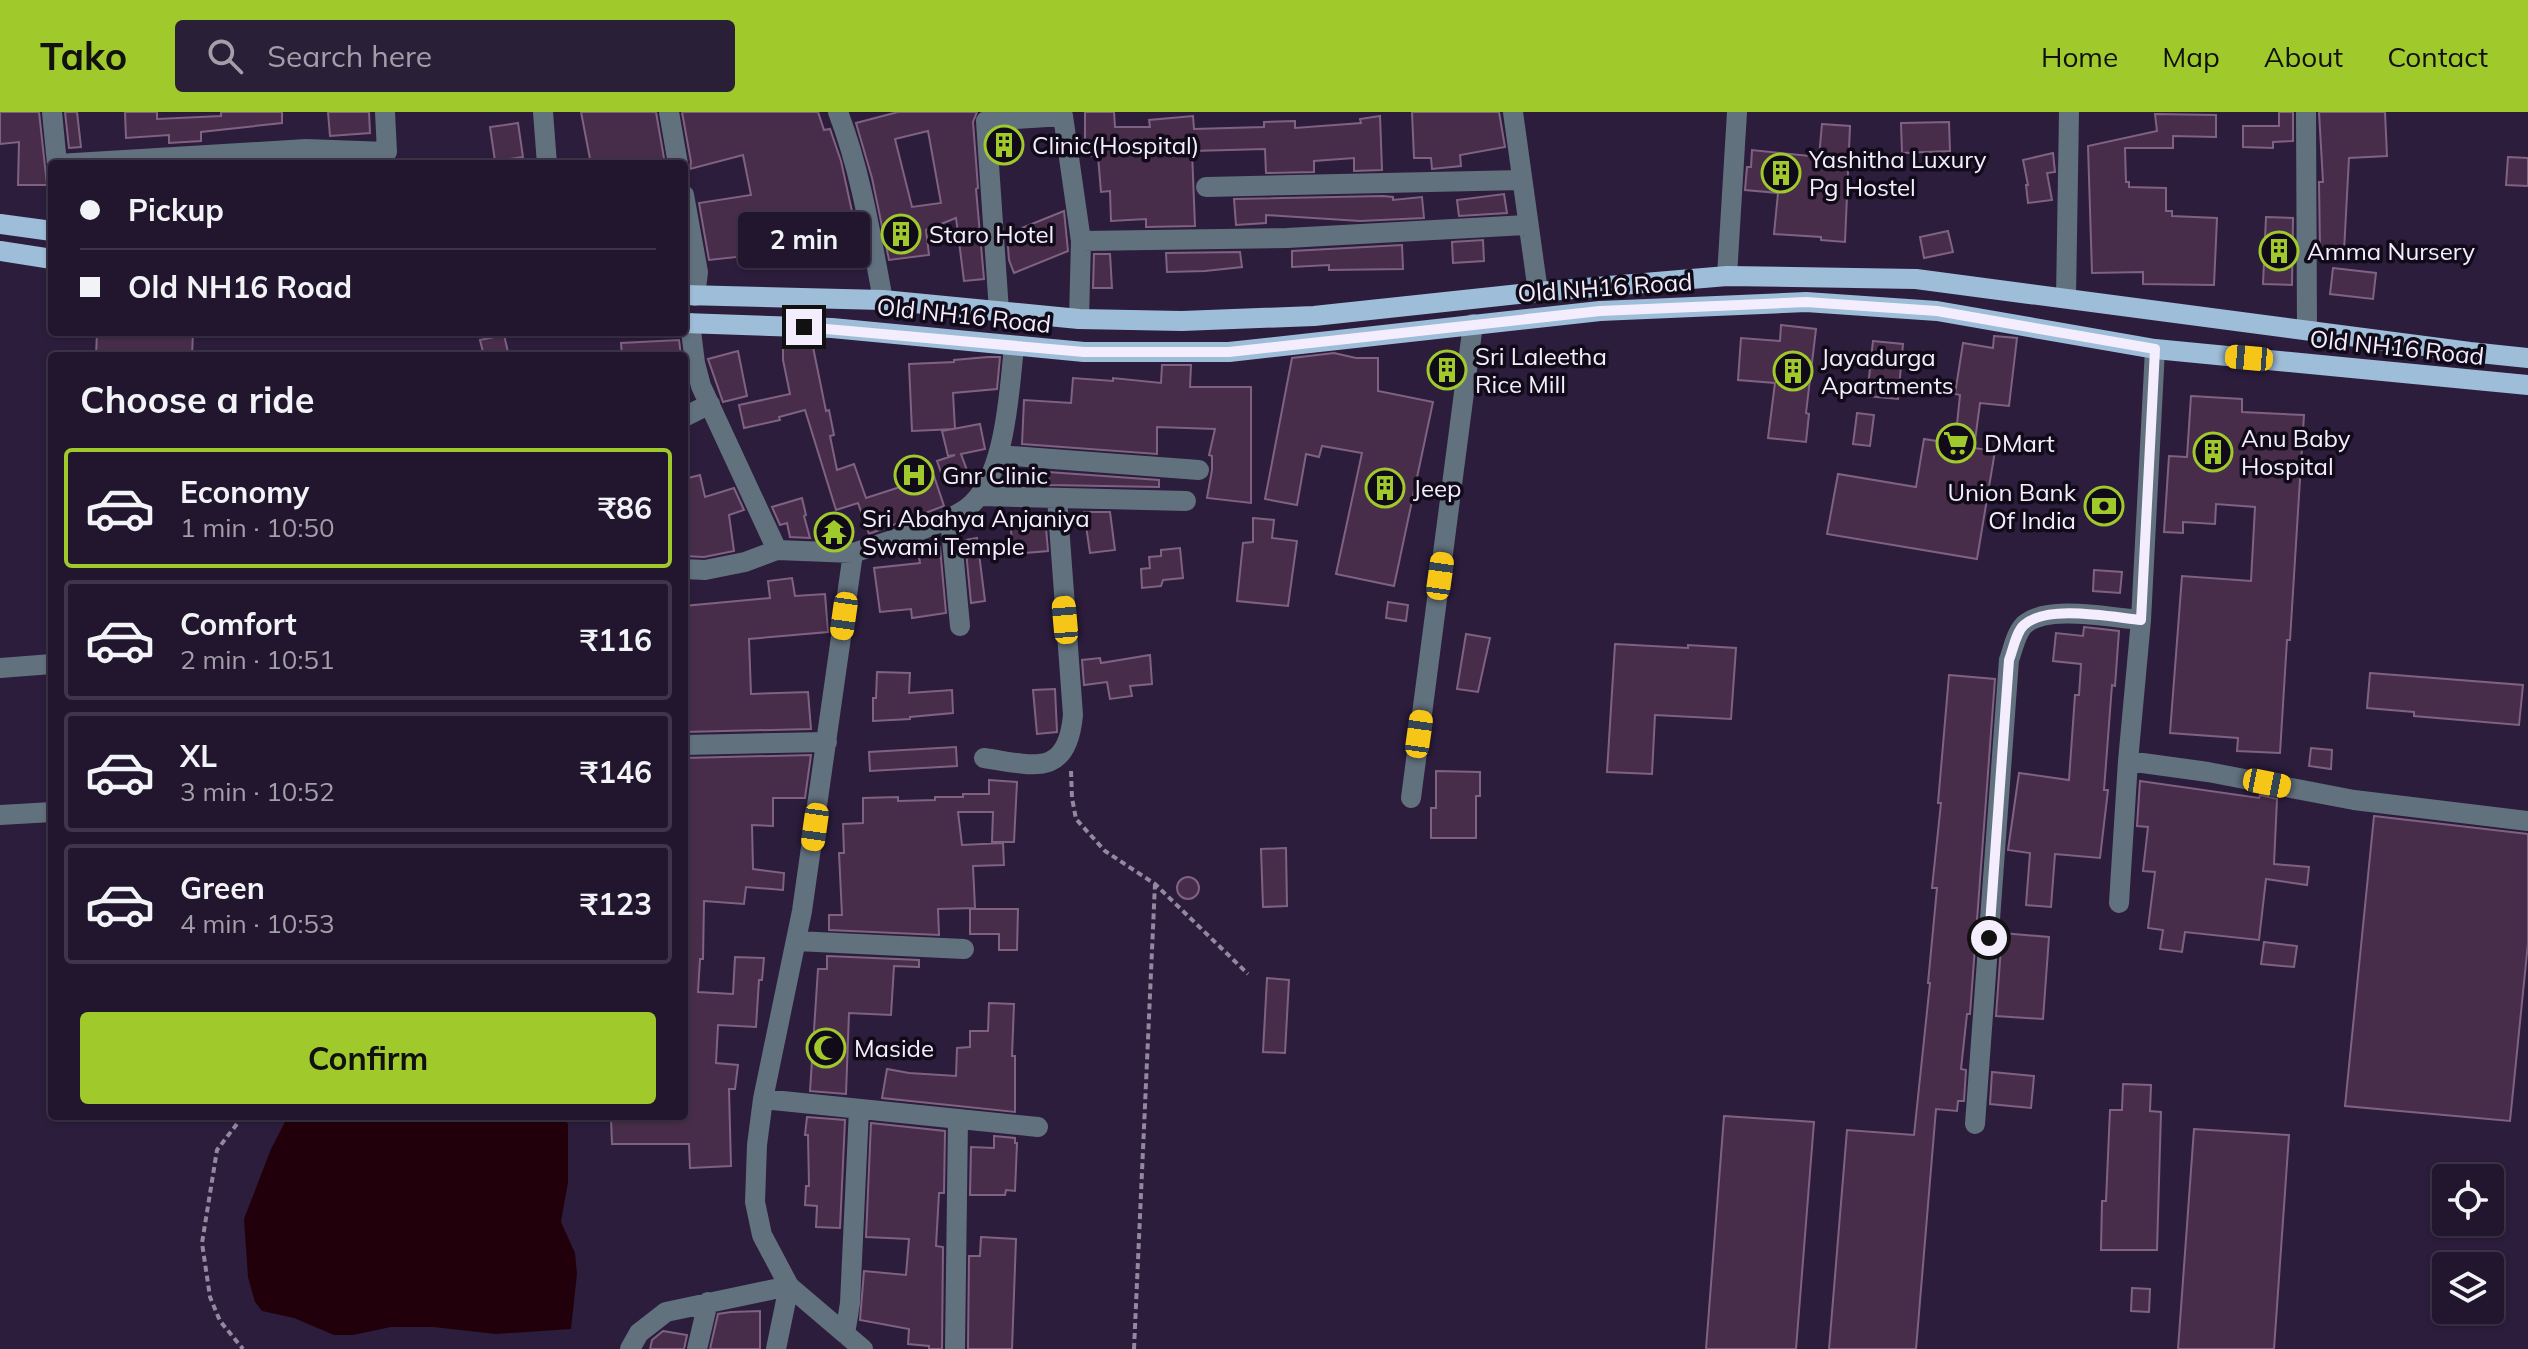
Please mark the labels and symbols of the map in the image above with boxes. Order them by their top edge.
building icon: Clinic(Hospital) [983,124,1025,166]
place label: Clinic(Hospital) [1032,130,1199,160]
place label: Yashitha Luxury Pg Hostel [1808,144,1987,202]
building icon: Yashitha Luxury Pg Hostel [1760,152,1802,194]
callout: 2 min [738,211,870,267]
building icon: Staro Hotel [880,213,922,255]
place label: Staro Hotel [929,219,1054,249]
building icon: Amma Nursery [2258,230,2300,272]
place label: Amma Nursery [2307,236,2475,266]
street label: Old NH16 Road [1517,266,1693,308]
street label: Old NH16 Road [875,291,1053,339]
route end [786,309,822,345]
street label: Old NH16 Road [2308,323,2486,371]
place label: Sri Laleetha Rice Mill [1475,341,1607,399]
place label: Jayadurga Apartments [1821,342,1954,400]
car [2224,344,2274,372]
building icon: Sri Laleetha Rice Mill [1426,349,1468,391]
building icon: Jayadurga Apartments [1772,350,1814,392]
supermarket icon: DMart [1935,422,1977,464]
place label: Anu Baby Hospital [2241,423,2351,481]
place label: DMart [1984,428,2055,458]
building icon: Anu Baby Hospital [2192,431,2234,473]
hospital icon: Gnr Clinic [893,454,935,496]
place label: Gnr Clinic [942,460,1048,490]
building icon: Jeep [1364,467,1406,509]
place label: Jeep [1413,473,1461,503]
place label: Union Bank Of India [1948,477,2077,535]
bank icon: Union Bank Of India [2083,485,2125,527]
place label: Sri Abahya Anjaniya Swami Temple [862,503,1090,561]
temple icon: Sri Abahya Anjaniya Swami Temple [813,511,855,553]
car [1425,551,1455,601]
car [829,591,859,641]
car [1051,595,1079,645]
car [1404,709,1434,759]
car [2241,767,2293,799]
car [800,802,830,852]
route start [1971,920,2007,956]
mosque icon: Maside [805,1027,847,1069]
place label: Maside [854,1033,934,1063]

